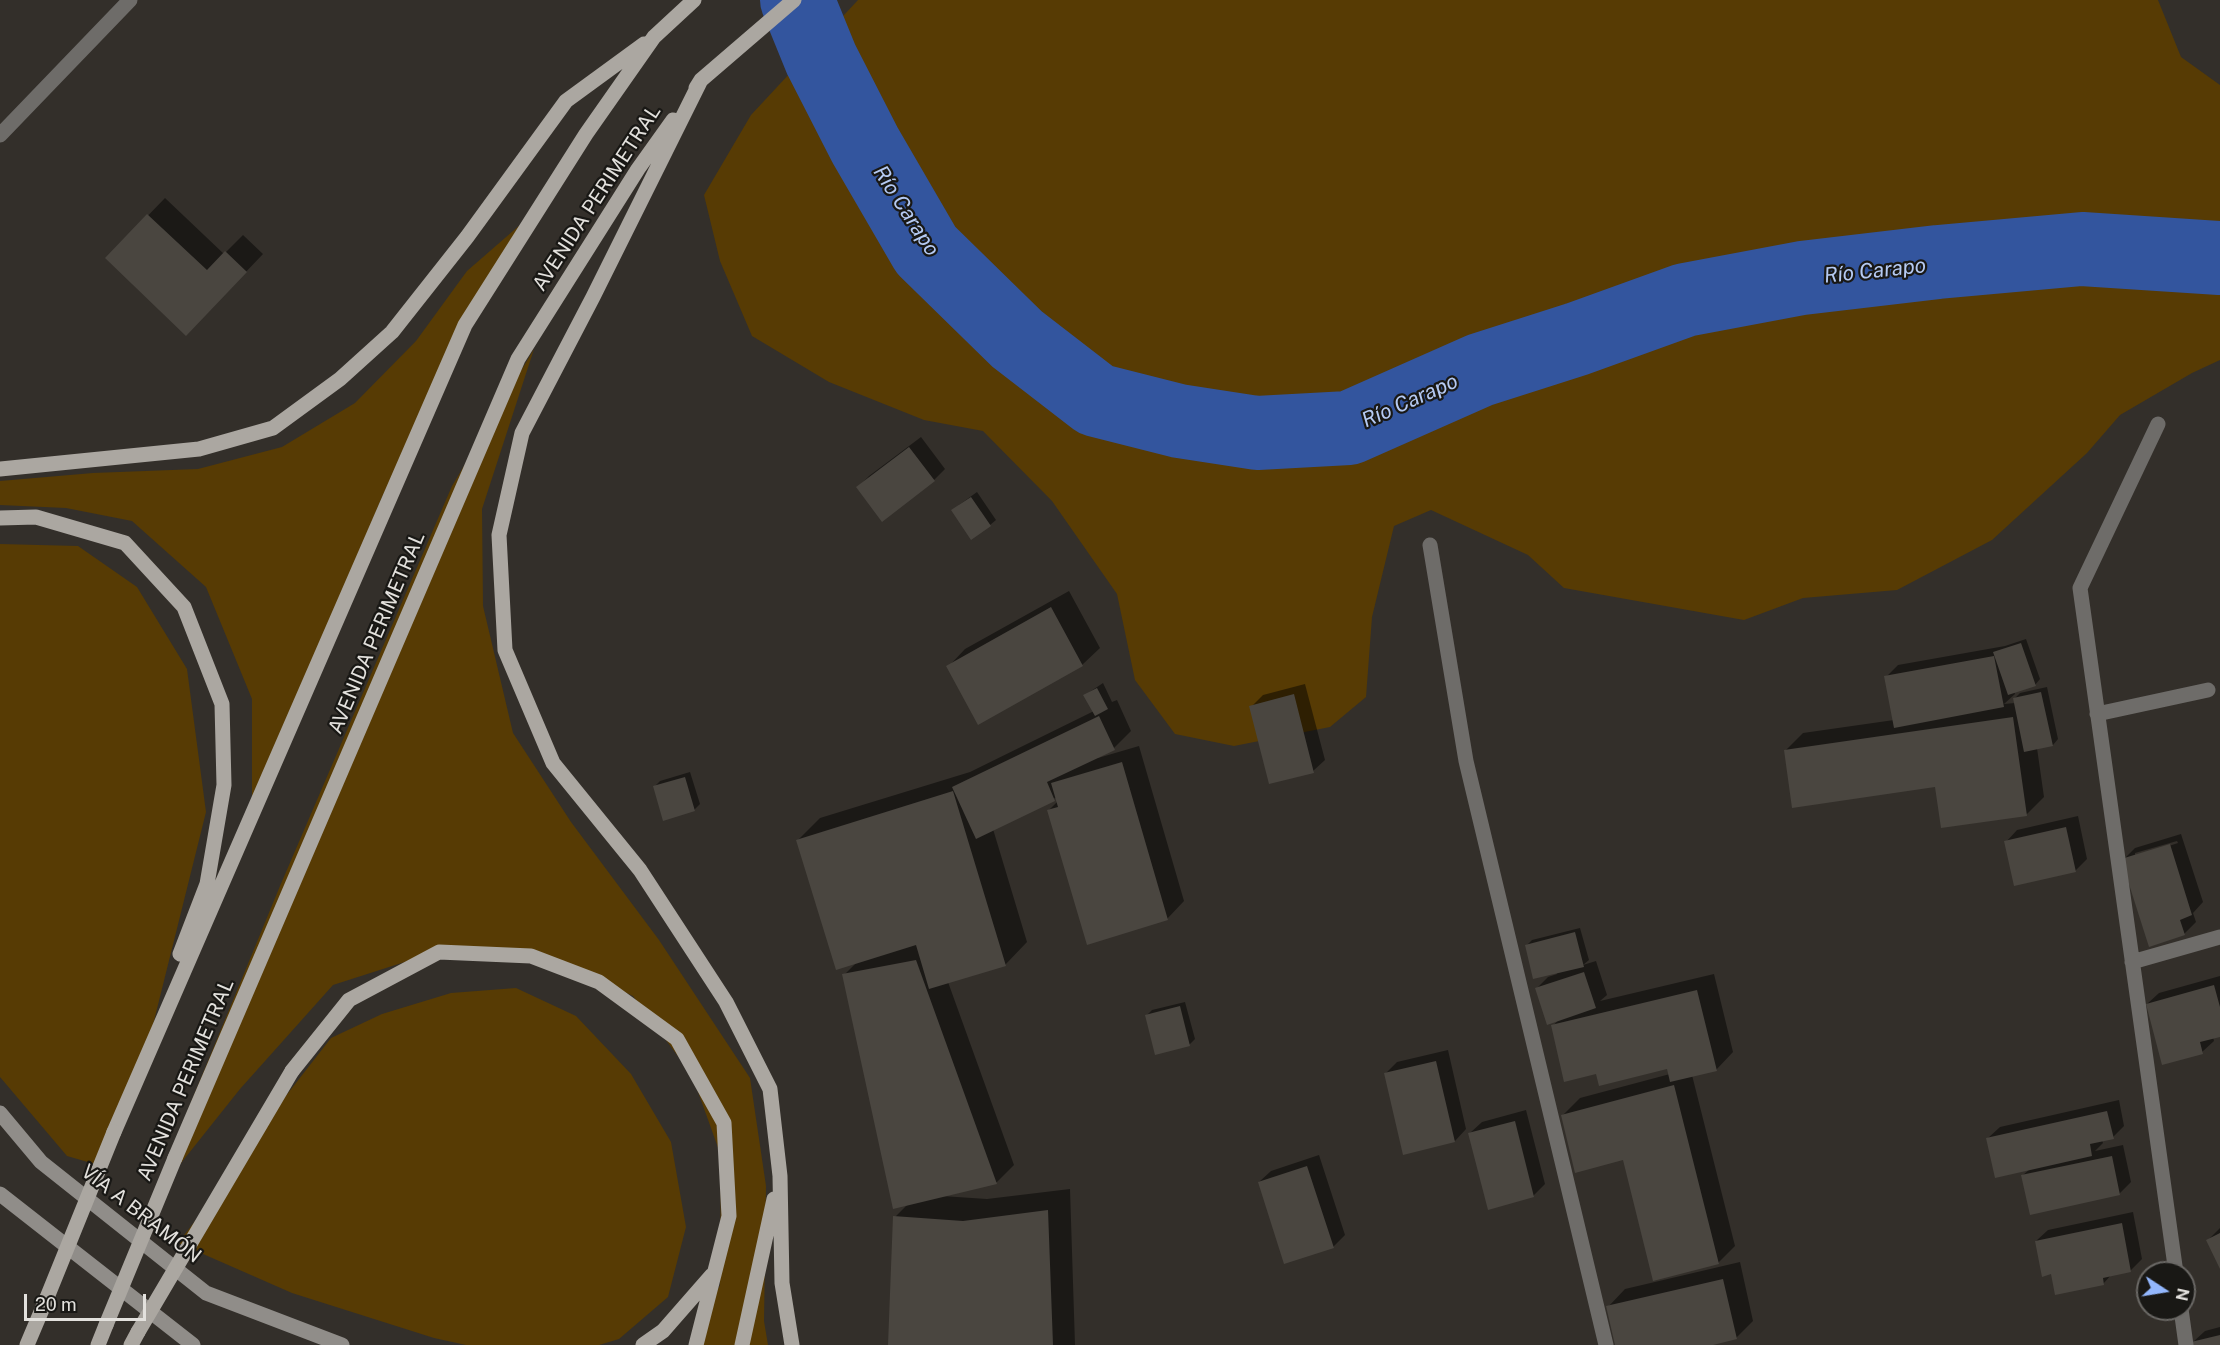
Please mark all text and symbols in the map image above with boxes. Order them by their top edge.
street label: AVENIDA PERIMETRAL [528,100,666,296]
water label: Río Carapo [868,161,944,261]
water label: Río Carapo [1823,253,1927,289]
water label: Río Carapo [1358,369,1462,433]
street label: AVENIDA PERIMETRAL [324,528,430,738]
street label: AVENIDA PERIMETRAL [133,975,239,1185]
street label: VÍA A BRAMÓN [76,1160,206,1268]
north arrow [2136,1261,2196,1321]
scale bar [27,1282,148,1320]
text: N [2172,1286,2193,1303]
text: 20 m [35,1294,77,1315]

